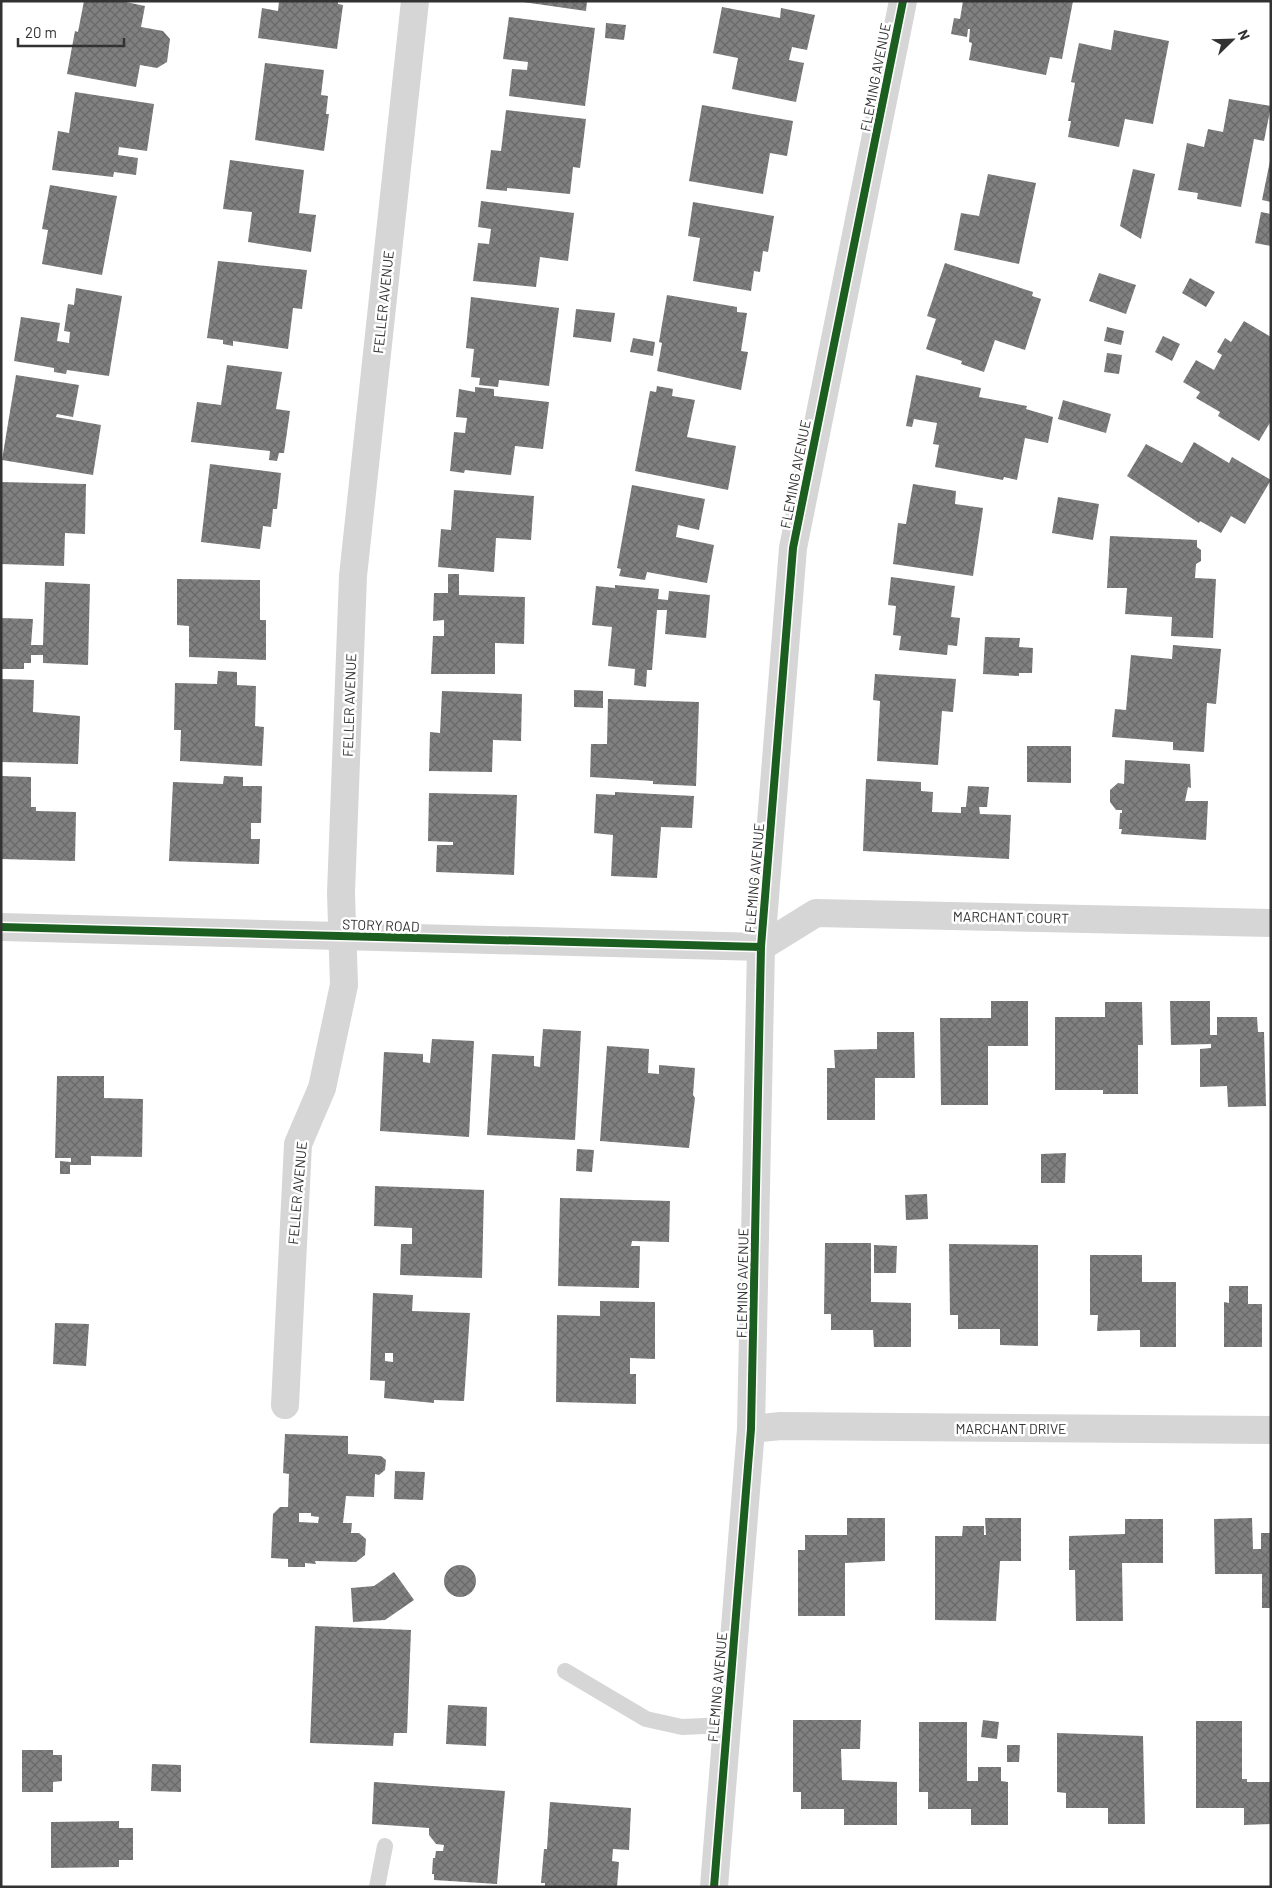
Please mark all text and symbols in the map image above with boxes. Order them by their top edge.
scale bar [18,15,124,47]
north arrow [1207,15,1257,65]
street label: FLEMING AVENUE [856,21,894,133]
text: 20 m [25,23,57,41]
text: N [1235,27,1254,42]
street label: FELLER AVENUE [369,250,397,354]
street label: FLEMING AVENUE [776,418,814,530]
street label: FELLER AVENUE [339,653,359,757]
street label: FLEMING AVENUE [741,822,767,934]
street label: MARCHANT COURT [953,907,1069,927]
street label: STORY ROAD [342,915,420,935]
street label: FELLER AVENUE [284,1141,310,1245]
street label: FLEMING AVENUE [733,1228,751,1338]
street label: MARCHANT DRIVE [956,1420,1066,1437]
street label: FLEMING AVENUE [704,1631,730,1743]

